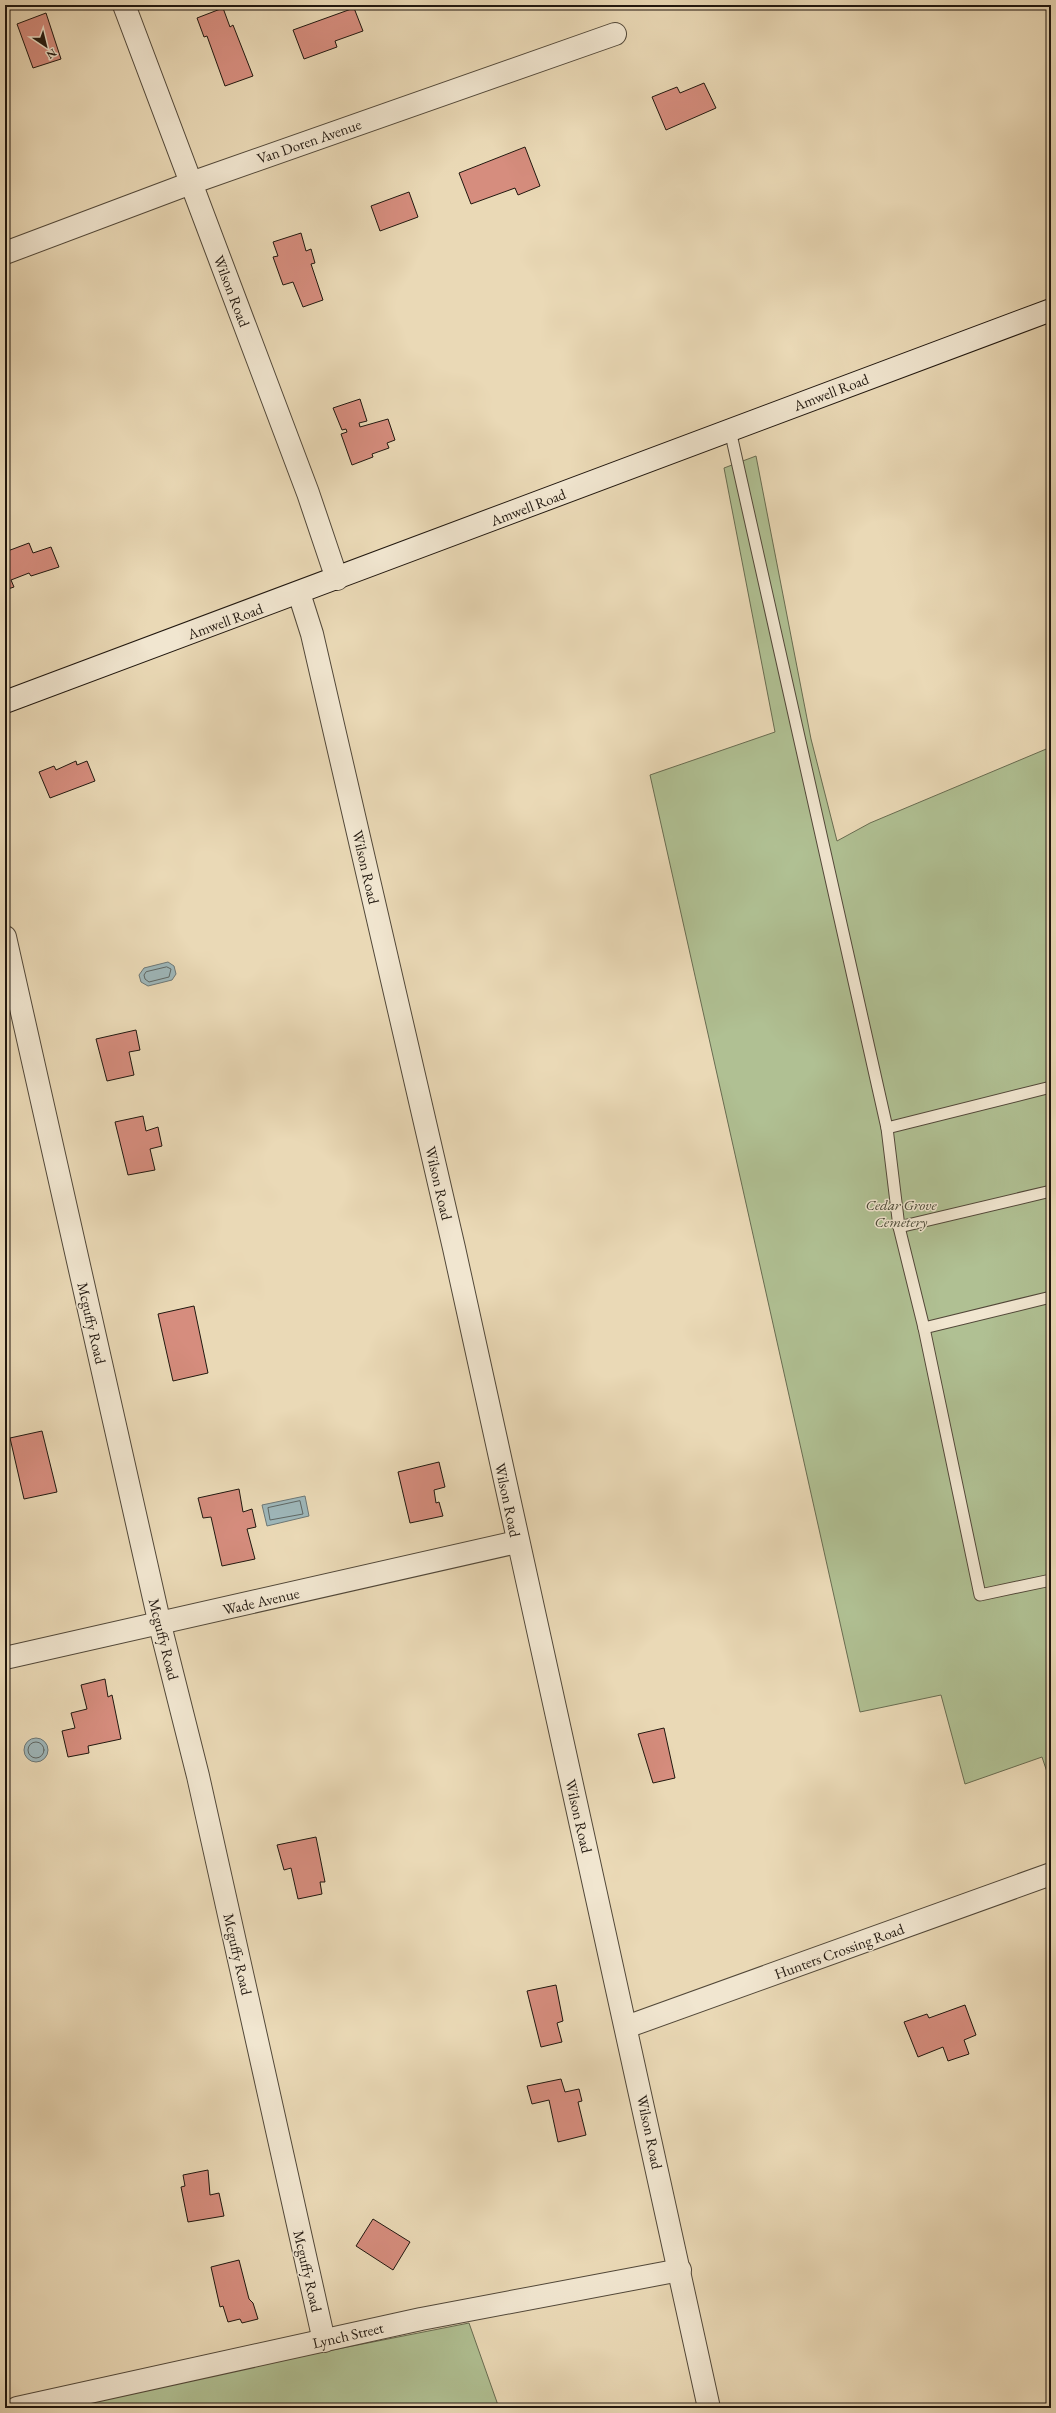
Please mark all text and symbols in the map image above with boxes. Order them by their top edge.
north arrow [26,26,66,66]
text: N [44,46,59,63]
street label: Van Doren Avenue [254,114,364,168]
street label: Wilson Road [210,252,255,330]
street label: Amwell Road [790,369,872,415]
street label: Amwell Road [487,484,569,530]
street label: Amwell Road [184,598,266,644]
street label: Wilson Road [348,828,384,906]
street label: Wilson Road [421,1144,457,1222]
park label: Cedar Grove Cemetery [865,1195,937,1231]
street label: Mcguffy Road [73,1280,111,1366]
street label: Wilson Road [491,1461,525,1539]
street label: Wade Avenue [221,1583,301,1619]
street label: Mcguffy Road [145,1596,183,1682]
street label: Wilson Road [561,1777,597,1855]
street label: Mcguffy Road [219,1911,257,1997]
street label: Hunters Crossing Road [772,1919,907,1983]
street label: Wilson Road [633,2093,667,2171]
street label: Mcguffy Road [289,2228,327,2314]
street label: Lynch Street [311,2318,386,2352]

